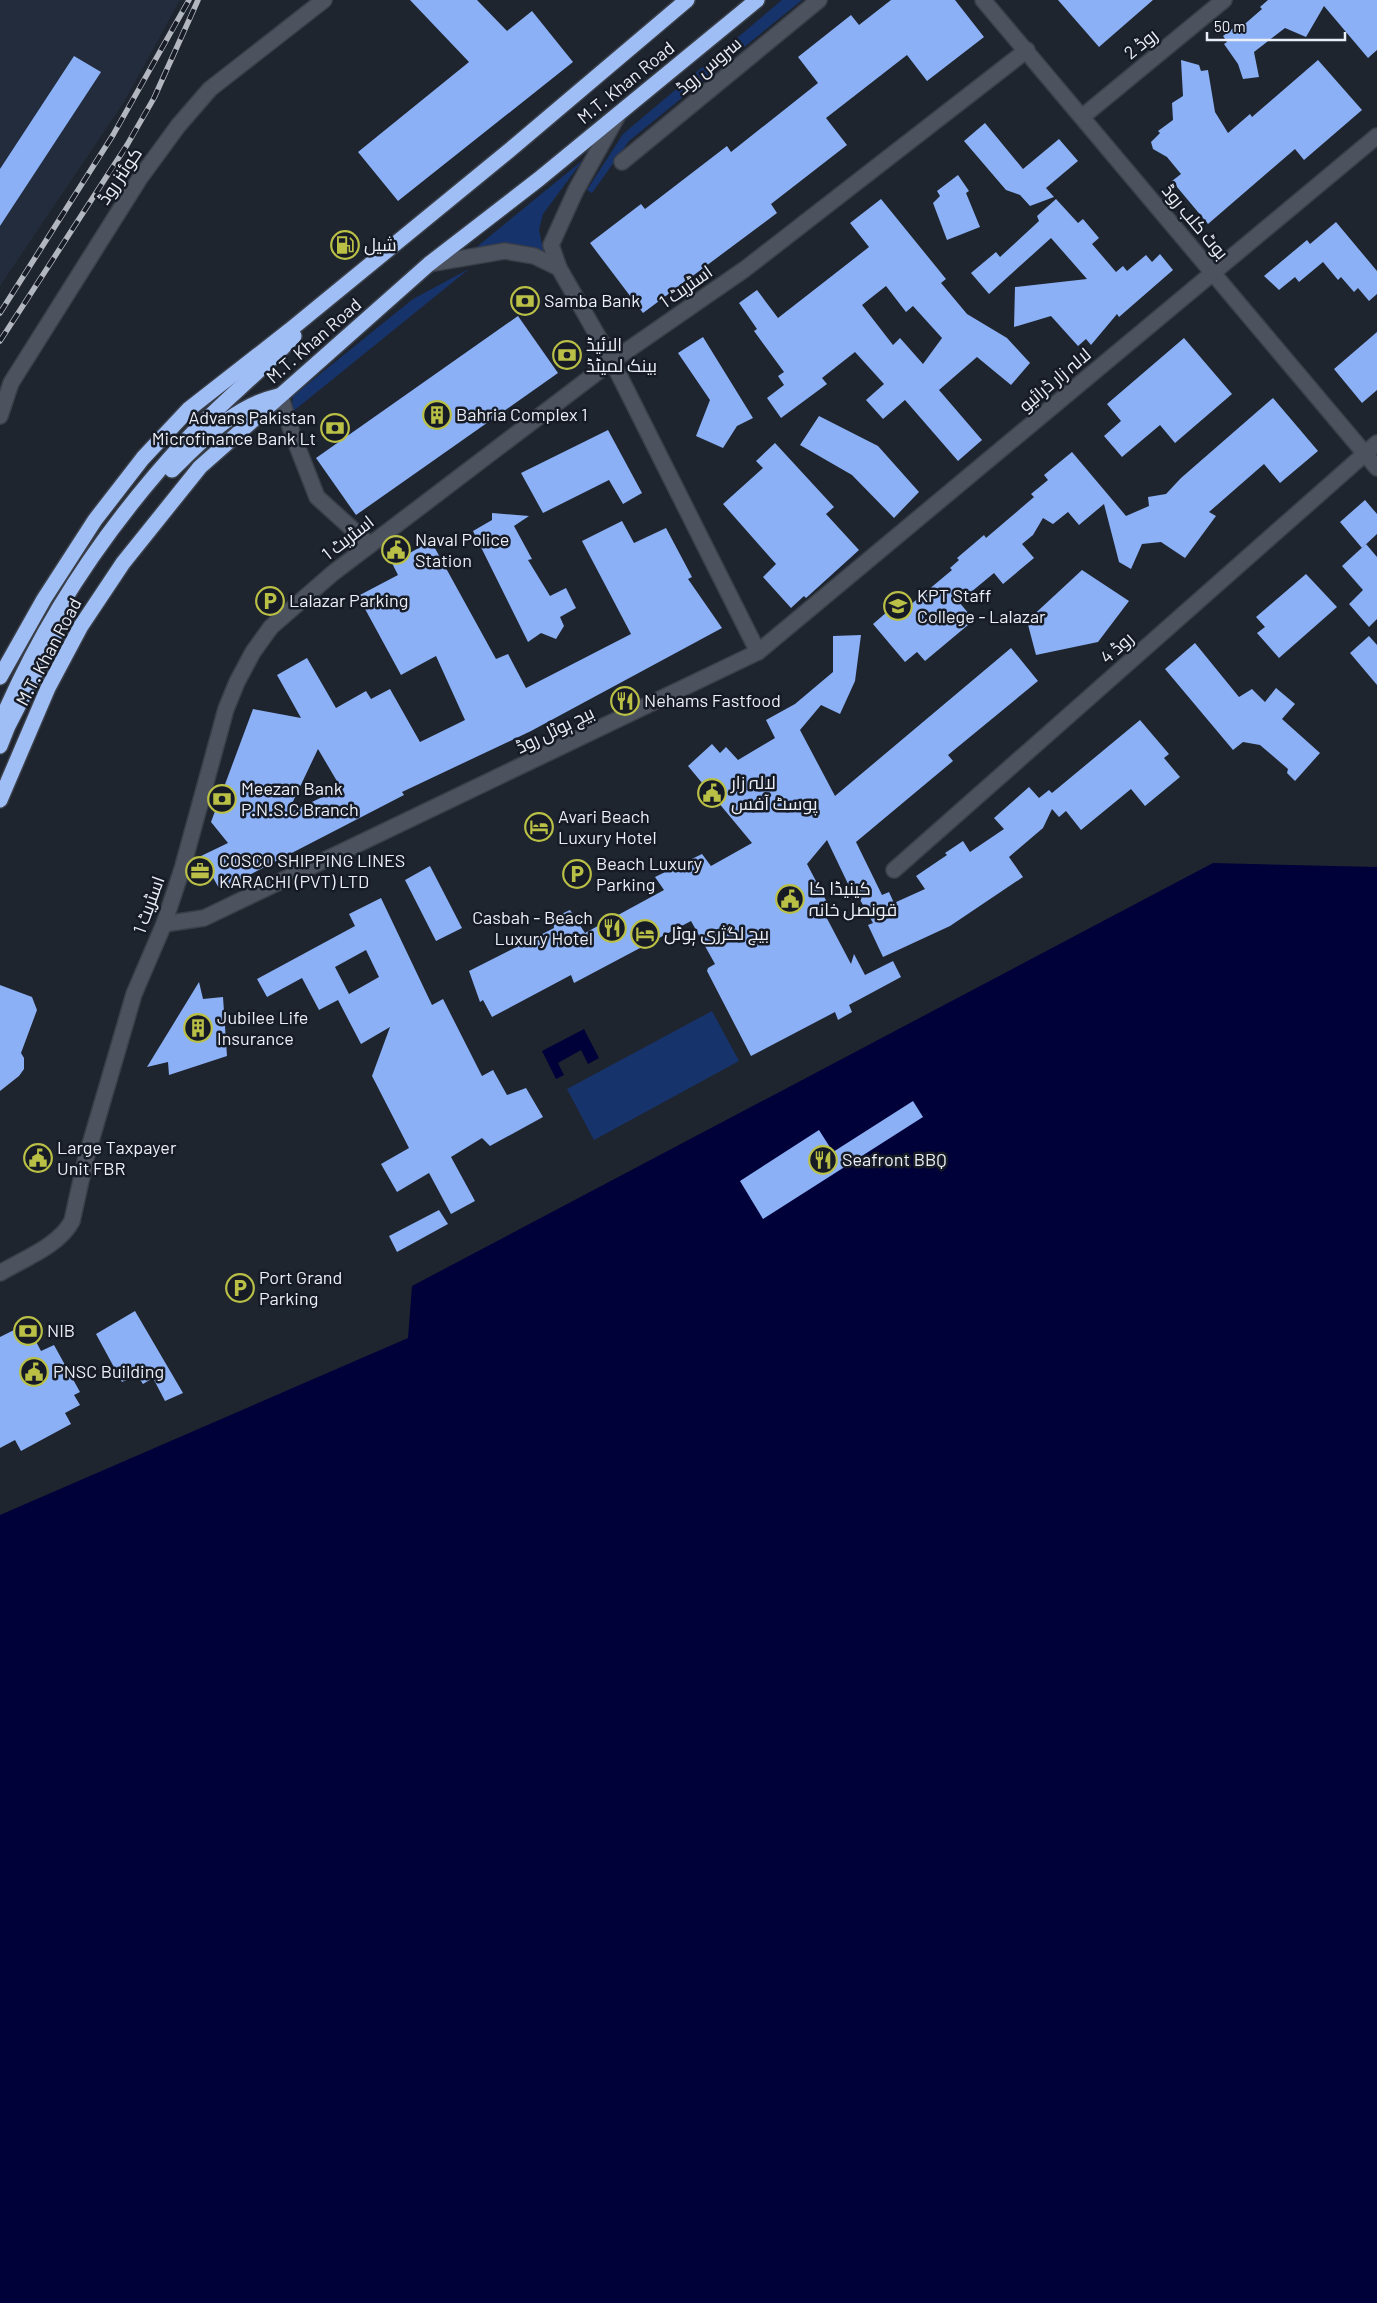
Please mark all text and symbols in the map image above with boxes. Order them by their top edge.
scale bar [1207,10,1344,42]
text: 50 m [1214,17,1246,35]
street label: روڈ 2 [1119,23,1162,64]
street label: سروس روڈ [671,32,746,100]
street label: M.T. Khan Road [572,36,678,128]
street label: کوئنز روڈ [92,143,147,209]
street label: بوٹ کلب روڈ [1157,179,1234,264]
fuel station icon: شیل [330,230,360,260]
place label: شیل [364,233,397,256]
street label: اسٹریٹ 1 [655,260,717,313]
bank icon: Samba Bank [510,286,540,316]
place label: Samba Bank [544,289,640,311]
street label: M.T. Khan Road [261,293,365,387]
place label: الائیڈ بینک لمیٹڈ [586,333,657,376]
bank icon: الائیڈ بینک لمیٹڈ [552,340,582,370]
street label: لالہ زار ڈرائیو [1014,343,1095,416]
building icon: Bahria Complex 1 [422,400,452,430]
place label: Bahria Complex 1 [456,403,588,425]
place label: Advans Pakistan Microfinance Bank Lt [152,406,316,449]
bank icon: Advans Pakistan Microfinance Bank Lt [320,413,350,443]
street label: اسٹریٹ 1 [317,510,378,565]
place label: Naval Police Station [415,528,509,571]
public building icon: Naval Police Station [381,535,411,565]
place label: KPT Staff College - Lalazar [917,584,1046,627]
parking icon: Lalazar Parking [255,586,285,616]
place label: Lalazar Parking [289,589,408,611]
school or university icon: KPT Staff College - Lalazar [883,591,913,621]
street label: M.T. Khan Road [11,594,86,709]
street label: روڈ 4 [1095,627,1138,668]
restaurant icon: Nehams Fastfood [610,686,640,716]
place label: Nehams Fastfood [644,689,781,711]
street label: بیچ ہوٹل روڈ [512,701,598,759]
place label: لالہ زار پوسٹ آفس [730,771,818,816]
place label: Meezan Bank P.N.S.C Branch [241,777,359,820]
public building icon: لالہ زار پوسٹ آفس [697,778,727,808]
bank icon: Meezan Bank P.N.S.C Branch [207,784,237,814]
place label: Avari Beach Luxury Hotel [558,805,657,848]
hotel icon: Avari Beach Luxury Hotel [524,812,554,842]
place label: COSCO SHIPPING LINES KARACHI (PVT) LTD [219,849,405,892]
place label: Beach Luxury Parking [596,852,702,895]
office icon: COSCO SHIPPING LINES KARACHI (PVT) LTD [185,856,215,886]
parking icon: Beach Luxury Parking [562,859,592,889]
street label: اسٹریٹ 1 [127,873,170,937]
place label: کینیڈا کا قونصل خانہ [809,877,897,921]
public building icon: کینیڈا کا قونصل خانہ [775,884,805,914]
place label: Casbah - Beach Luxury Hotel [472,906,593,949]
restaurant icon: Casbah - Beach Luxury Hotel [597,913,627,943]
hotel icon: بیچ لگژری ہوٹل [630,919,660,949]
place label: بیچ لگژری ہوٹل [664,922,769,946]
place label: Jubilee Life Insurance [217,1006,308,1049]
building icon: Jubilee Life Insurance [183,1013,213,1043]
place label: Large Taxpayer Unit FBR [57,1136,177,1179]
public building icon: Large Taxpayer Unit FBR [23,1143,53,1173]
restaurant icon: Seafront BBQ [808,1145,838,1175]
place label: Seafront BBQ [842,1148,947,1170]
place label: Port Grand Parking [259,1266,342,1309]
parking icon: Port Grand Parking [225,1273,255,1303]
bank icon: NIB [13,1316,43,1346]
place label: NIB [47,1319,75,1341]
public building icon: PNSC Building [19,1357,49,1387]
place label: PNSC Building [53,1360,164,1382]

